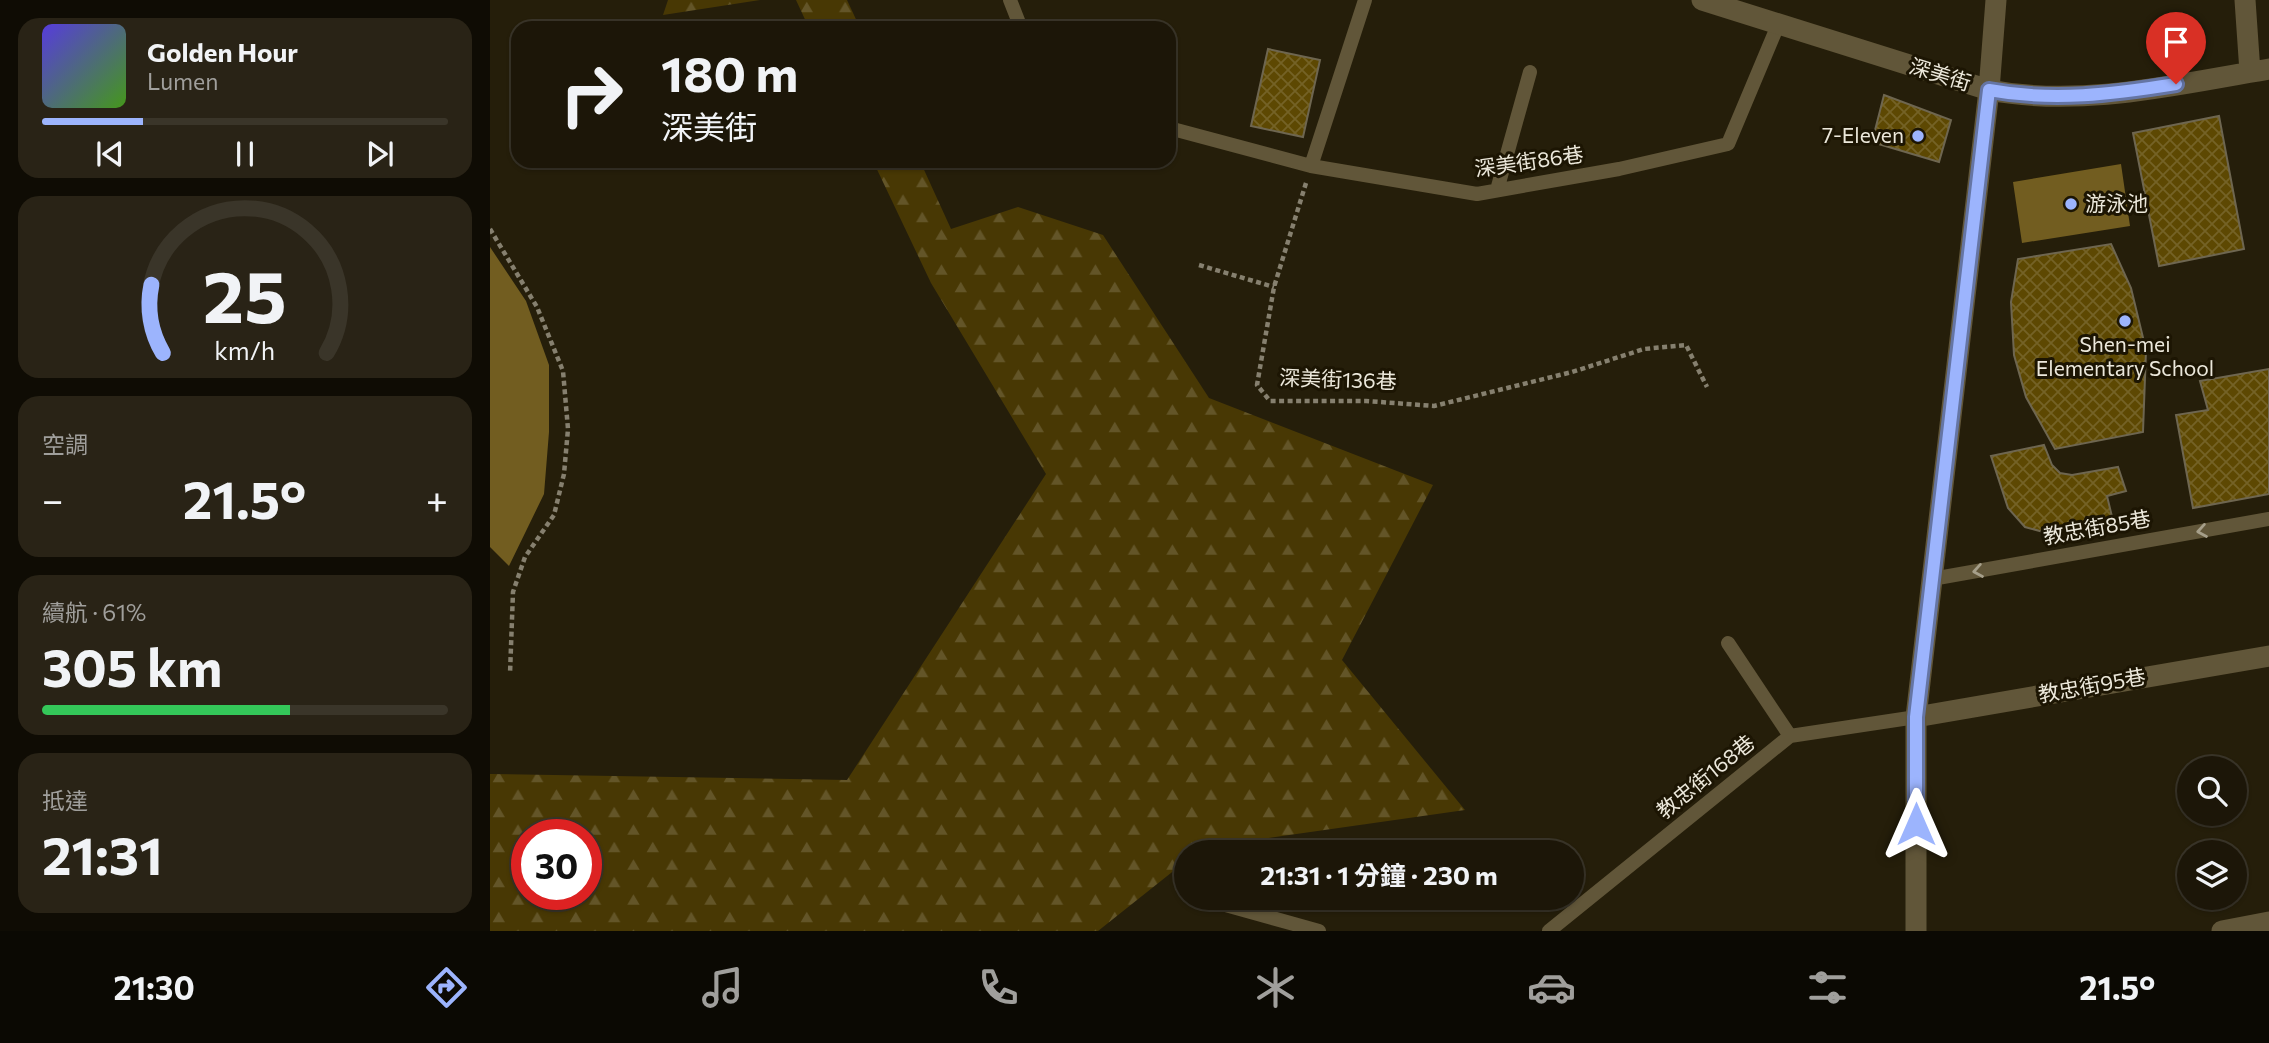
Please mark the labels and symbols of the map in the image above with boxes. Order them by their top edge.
pin [2146,12.0,2206,84]
street label: 深美街 [1907,52,1974,95]
place label: 7-Eleven [1822,122,1904,147]
marker: 7-Eleven [1910,128,1926,144]
street label: 深美街86巷 [1473,141,1585,181]
place label: 游泳池 [2085,190,2148,215]
marker: 游泳池 [2063,196,2079,212]
marker: Shen-mei Elementary School [2117,313,2133,329]
place label: Shen-mei Elementary School [2036,331,2214,380]
street label: 深美街136巷 [1279,364,1397,393]
street label: 教忠街85巷 [2041,505,2152,548]
one-way arrow [2196,523,2208,538]
one-way arrow [1972,563,1984,578]
street label: 教忠街95巷 [2036,663,2147,706]
street label: 教忠街168巷 [1651,729,1759,823]
position arrow [1879,787,1953,861]
speed limit sign: 30 [511,819,602,910]

